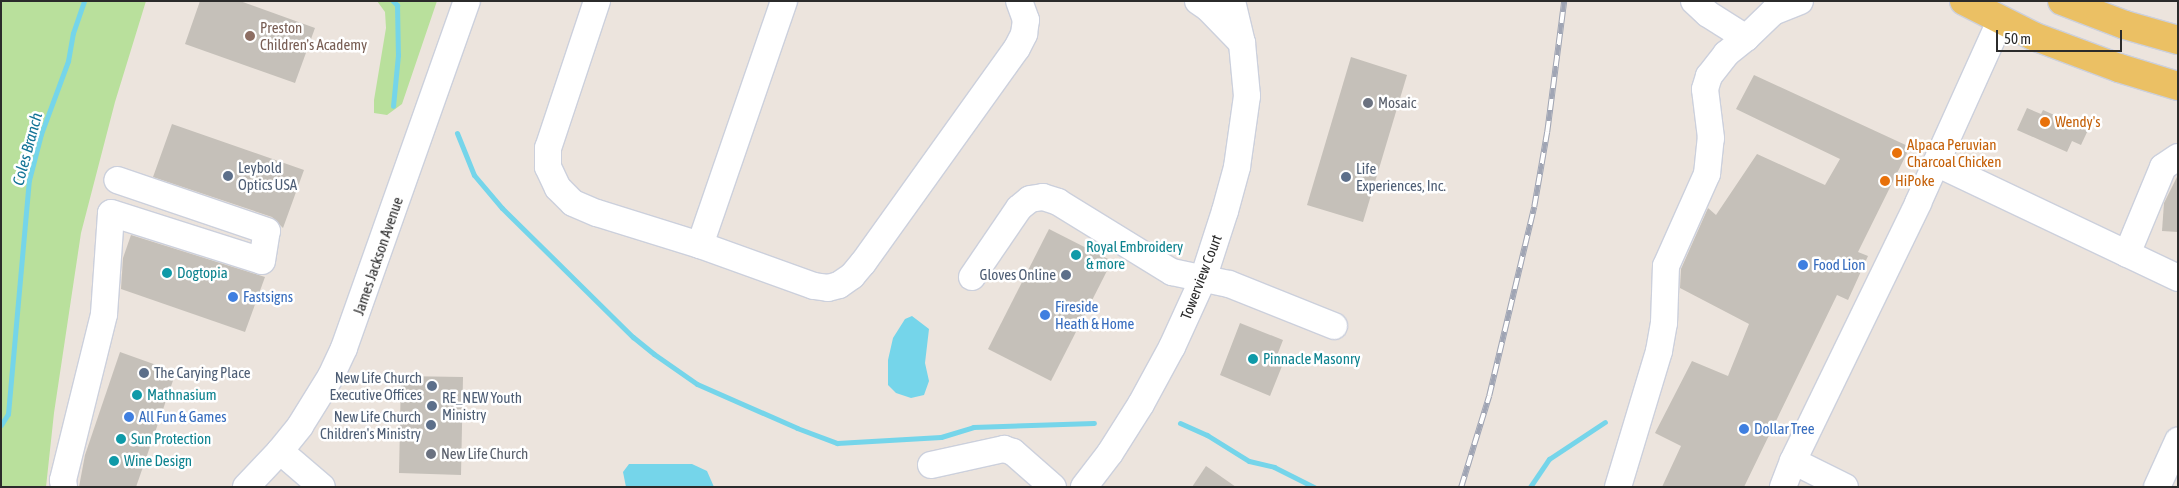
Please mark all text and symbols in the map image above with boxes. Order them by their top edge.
place label: Preston Children's Academy [260,18,367,53]
scale bar [1999,20,2125,52]
marker: Preston Children's Academy [244,30,256,42]
text: 50 m [2004,30,2031,47]
place label: Mosaic [1378,94,1416,112]
marker: Mosaic [1362,97,1374,109]
water label: Coles Branch [8,111,46,187]
place label: Wendy's [2055,113,2101,131]
marker: Wendy's [2039,116,2051,128]
place label: Alpaca Peruvian Charcoal Chicken [1907,135,2001,170]
marker: Alpaca Peruvian Charcoal Chicken [1891,147,1903,159]
place label: Leybold Optics USA [238,158,297,193]
place label: Life Experiences, Inc. [1356,159,1446,194]
marker: Leybold Optics USA [222,170,234,182]
marker: Life Experiences, Inc. [1340,171,1352,183]
place label: HiPoke [1895,172,1935,190]
marker: HiPoke [1879,175,1891,187]
street label: James Jackson Avenue [349,195,407,317]
street label: Towerview Court [1177,232,1225,322]
place label: Royal Embroidery & more [1086,237,1183,272]
marker: Royal Embroidery & more [1070,249,1082,261]
place label: Food Lion [1813,256,1866,274]
marker: Food Lion [1797,259,1809,271]
place label: Dogtopia [177,264,228,282]
place label: Gloves Online [980,266,1056,284]
marker: Dogtopia [161,267,173,279]
marker: Gloves Online [1060,269,1072,281]
place label: Fastsigns [243,288,293,306]
marker: Fastsigns [227,291,239,303]
place label: Fireside Heath & Home [1055,297,1134,332]
marker: Fireside Heath & Home [1039,309,1051,321]
place label: Pinnacle Masonry [1263,350,1361,368]
marker: Pinnacle Masonry [1247,353,1259,365]
place label: The Carying Place [154,364,251,382]
marker: The Carying Place [138,367,150,379]
place label: New Life Church Executive Offices [330,368,422,403]
marker: New Life Church Executive Offices [426,380,438,392]
place label: Mathnasium [147,386,217,404]
place label: RE_NEW Youth Ministry [442,388,522,423]
marker: Mathnasium [131,389,143,401]
marker: RE_NEW Youth Ministry [426,400,438,412]
place label: New Life Church Children's Ministry [320,407,421,442]
place label: All Fun & Games [139,408,227,426]
marker: All Fun & Games [123,411,135,423]
marker: New Life Church Children's Ministry [425,419,437,431]
place label: Dollar Tree [1754,420,1815,438]
marker: Dollar Tree [1738,423,1750,435]
place label: Sun Protection [131,430,211,448]
marker: Sun Protection [115,433,127,445]
place label: New Life Church [441,445,528,463]
marker: New Life Church [425,448,437,460]
place label: Wine Design [124,452,192,470]
marker: Wine Design [108,455,120,467]

